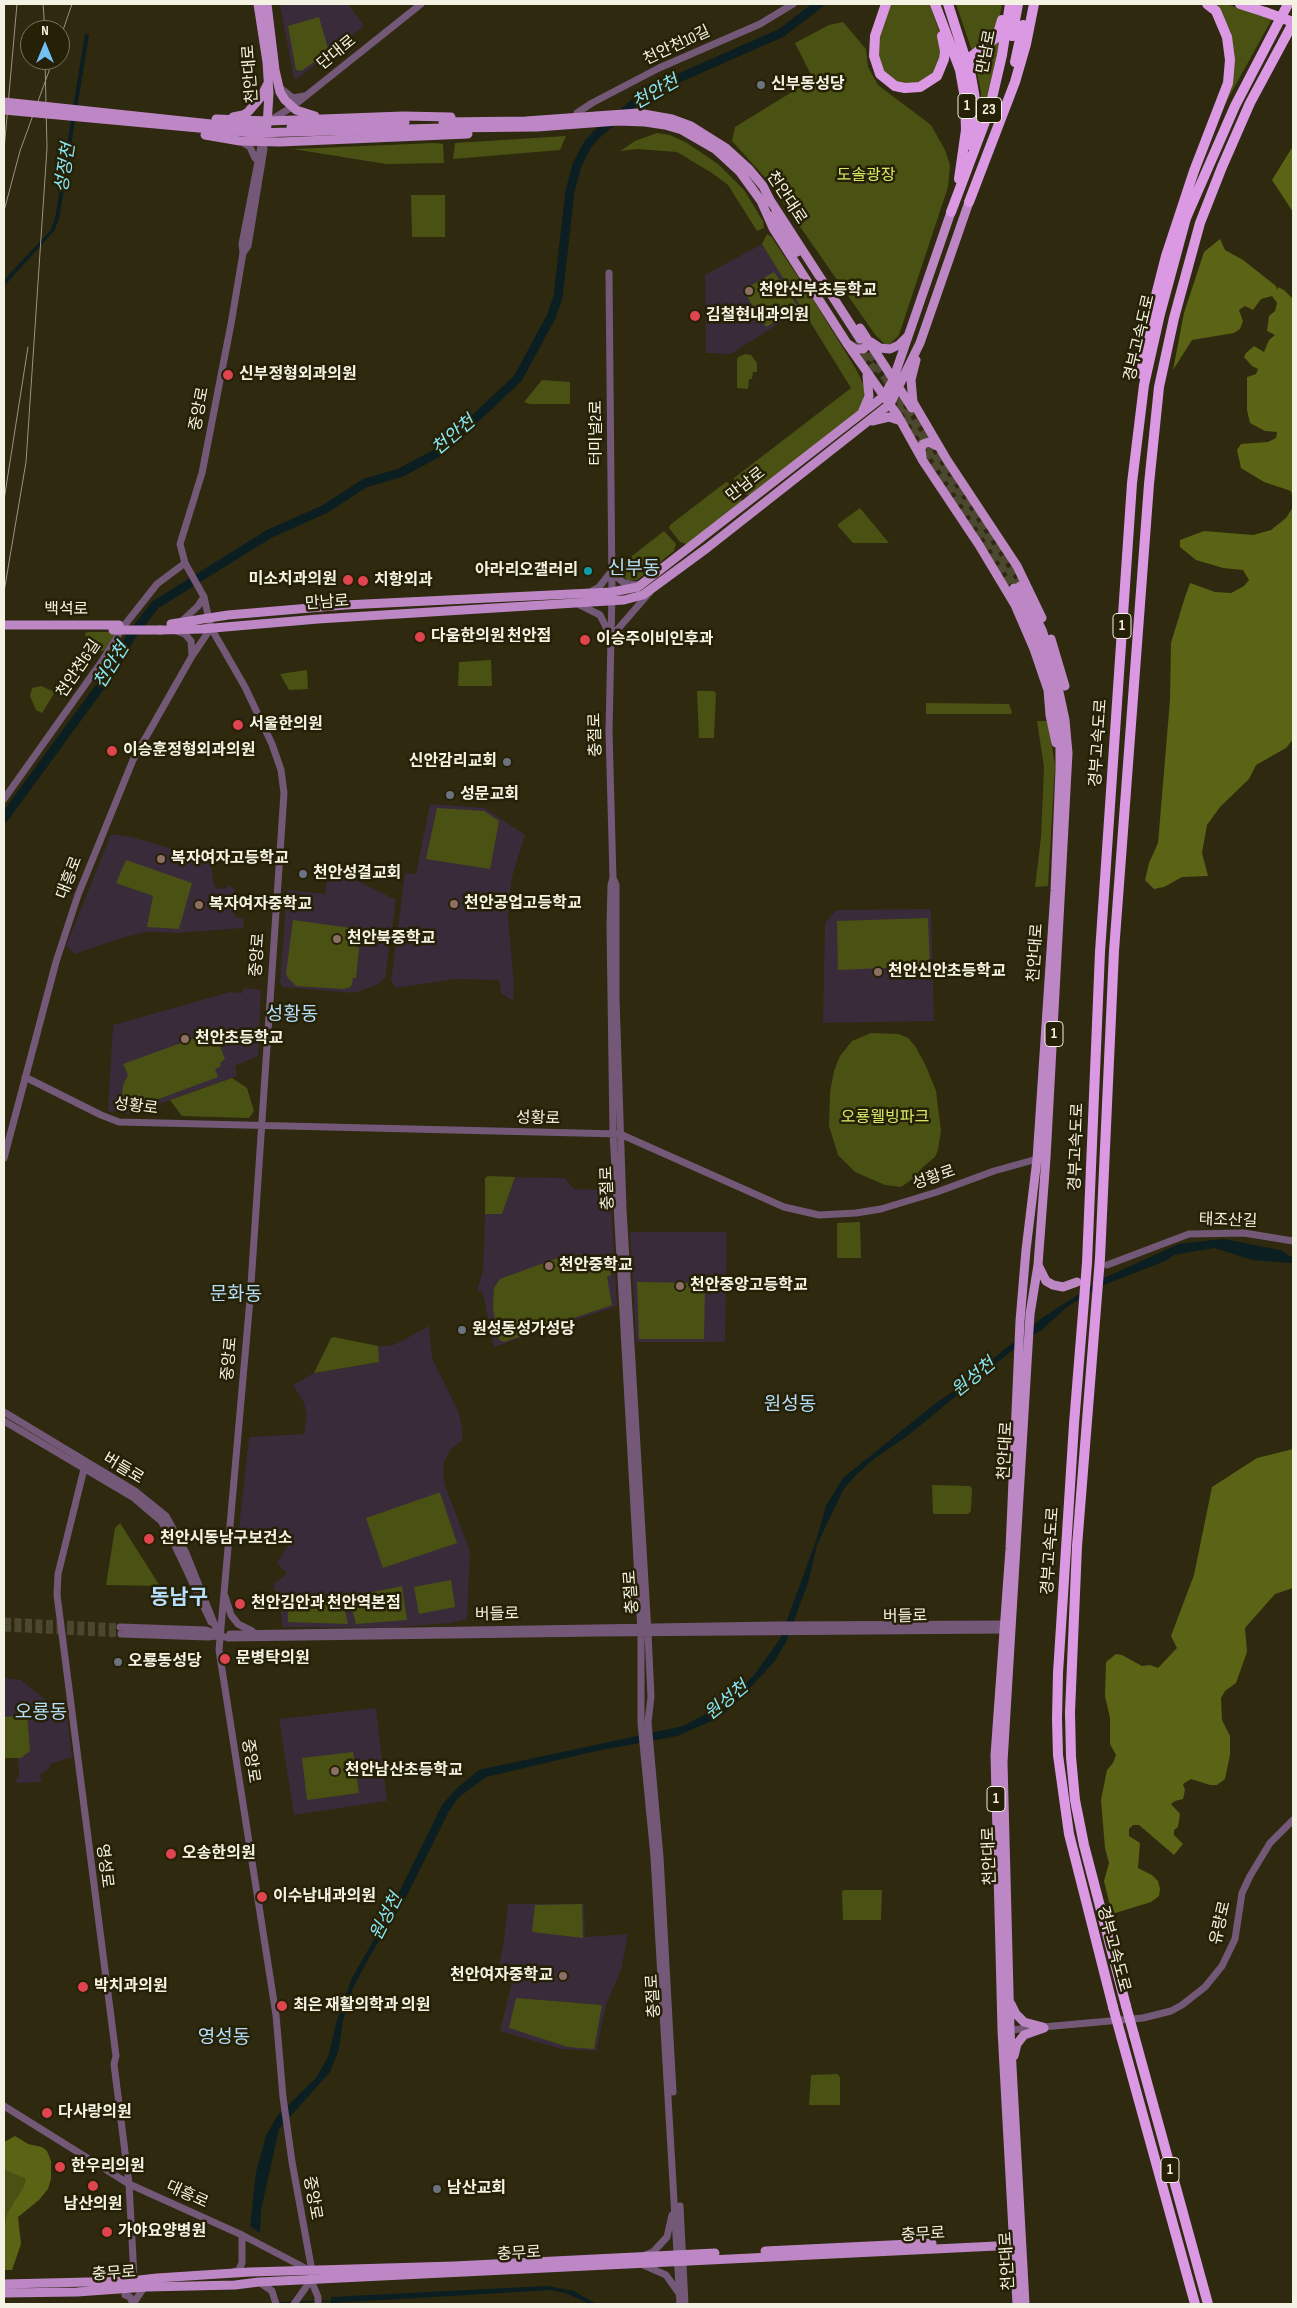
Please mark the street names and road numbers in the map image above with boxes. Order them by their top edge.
street label: 천안천10길 [640,22,714,70]
street label: 만남로 [973,28,1001,76]
street label: 단대로 [314,32,360,74]
street label: 천안대로 [239,44,263,104]
road number: 1 [958,94,976,118]
road number: 23 [976,98,1002,122]
street label: 천안대로 [762,168,810,228]
street label: 경부고속도로 [1121,293,1159,383]
street label: 중앙로 [186,385,214,433]
street label: 터미널2로 [587,400,607,466]
street label: 만남로 [723,464,769,506]
street label: 만남로 [304,592,350,614]
street label: 백석로 [44,600,88,620]
road number: 1 [1113,614,1131,638]
street label: 천안천6길 [53,636,105,702]
street label: 경부고속도로 [1086,698,1112,788]
street label: 충절로 [586,713,606,757]
street label: 대흥로 [53,854,87,902]
street label: 천안대로 [1024,923,1048,983]
street label: 중앙로 [247,932,269,978]
road number: 1 [1045,1022,1063,1046]
street label: 성황로 [113,1095,159,1119]
street label: 경부고속도로 [1066,1103,1088,1191]
street label: 성황로 [516,1109,560,1129]
street label: 성황로 [910,1162,958,1194]
street label: 충절로 [598,1166,618,1210]
street label: 태조산길 [1198,1210,1258,1232]
street label: 중앙로 [219,1336,241,1382]
street label: 천안대로 [995,1421,1017,1481]
street label: 버들로 [99,1449,147,1489]
street label: 경부고속도로 [1038,1506,1064,1596]
street label: 충절로 [621,1569,643,1615]
street label: 버들로 [475,1605,519,1625]
street label: 버들로 [883,1607,927,1627]
street label: 중앙로 [237,1738,263,1784]
road number: 1 [987,1786,1005,1812]
street label: 천안대로 [979,1826,1001,1886]
street label: 영성로 [92,1843,116,1889]
street label: 유량로 [1207,1899,1235,1947]
street label: 경부고속도로 [1092,1904,1134,1994]
street label: 충절로 [643,1973,665,2019]
road number: 1 [1161,2158,1179,2182]
street label: 중앙로 [299,2175,325,2221]
street label: 대흥로 [163,2177,211,2213]
street label: 충무로 [900,2224,946,2246]
street label: 천안대로 [997,2231,1019,2291]
street label: 충무로 [496,2243,542,2265]
street label: 충무로 [91,2263,137,2285]

